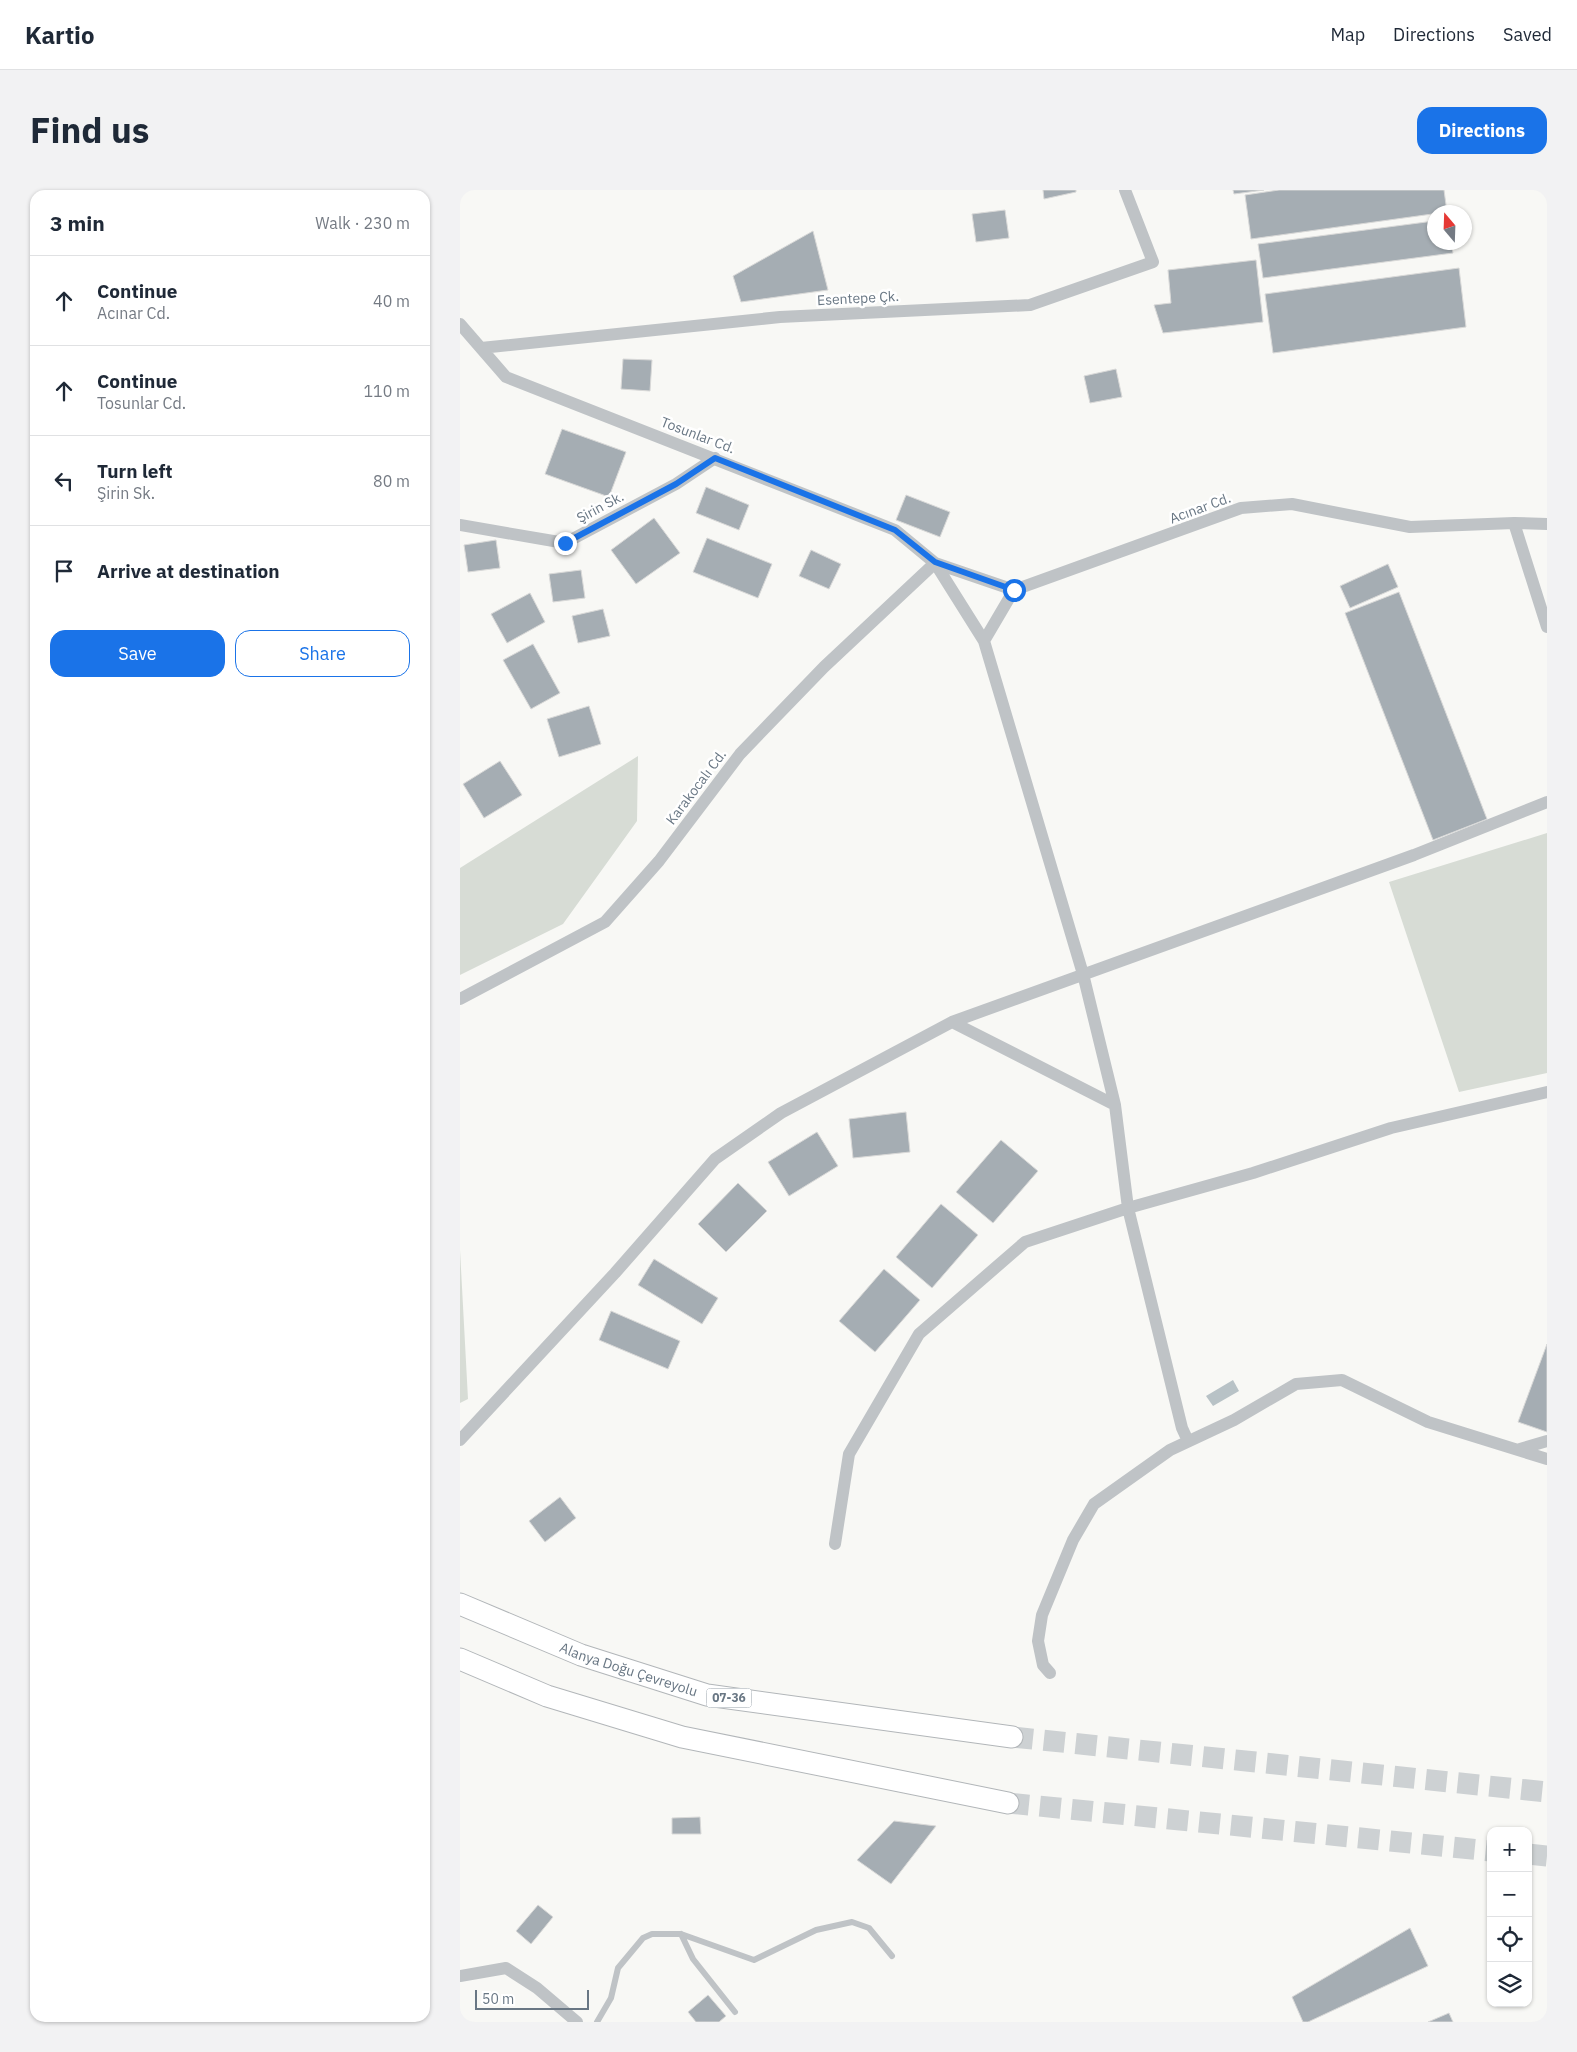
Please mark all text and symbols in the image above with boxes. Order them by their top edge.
text: Kartio [25,19,95,51]
text: Map [1330,23,1365,46]
text: Directions [1393,23,1475,46]
text: Saved [1503,23,1552,46]
text: Find us [30,107,149,153]
button: Directions [1417,107,1547,154]
north arrow [1427,205,1472,250]
text: 3 min [50,209,105,237]
text: Walk · 230 m [315,213,410,233]
text: Continue [97,279,177,303]
icon: ahead [50,287,78,315]
street label: Esentepe Çk. [817,287,899,309]
text: 40 m [373,291,410,311]
text: Acınar Cd. [97,303,170,323]
text: Continue [97,369,177,393]
icon: ahead [50,377,78,405]
text: 110 m [363,381,410,401]
text: Tosunlar Cd. [97,393,186,413]
street label: Tosunlar Cd. [658,413,738,457]
text: Turn left [97,459,173,483]
icon: left [50,467,78,495]
text: 80 m [373,471,410,491]
text: Şirin Sk. [97,483,155,503]
street label: Şirin Sk. [573,487,627,527]
street label: Acınar Cd. [1167,489,1233,527]
route end [554,532,577,555]
icon: arrive [50,557,78,585]
text: Arrive at destination [97,559,280,583]
route start [1003,579,1026,602]
button: Save [50,630,225,677]
button: Share [235,630,410,677]
street label: Karakocalı Cd. [662,746,730,828]
street label: Alanya Doğu Çevreyolu [557,1638,700,1700]
road number: 07-36 [706,1689,752,1708]
map controls [1487,1827,1532,2007]
button: + [1487,1827,1532,1872]
button: − [1487,1872,1532,1917]
button: locate [1487,1917,1532,1962]
button: layers [1487,1962,1532,2007]
scale bar [475,1987,589,2010]
text: 50 m [482,1990,514,2008]

